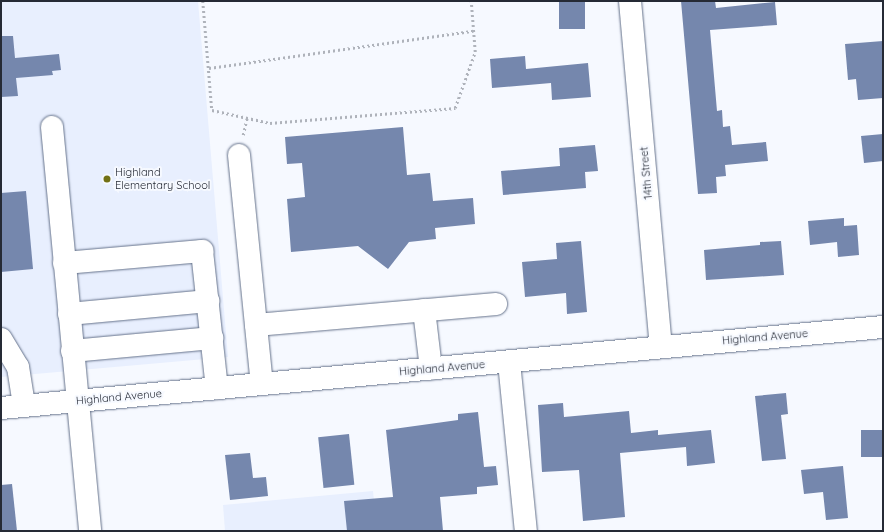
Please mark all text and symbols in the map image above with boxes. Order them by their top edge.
street label: 14th Street [637,146,655,200]
place label: Highland Elementary School [115,166,210,192]
marker: Highland Elementary School [102,174,112,184]
street label: Highland Avenue [721,327,809,347]
street label: Highland Avenue [398,358,486,378]
street label: Highland Avenue [75,387,163,407]

